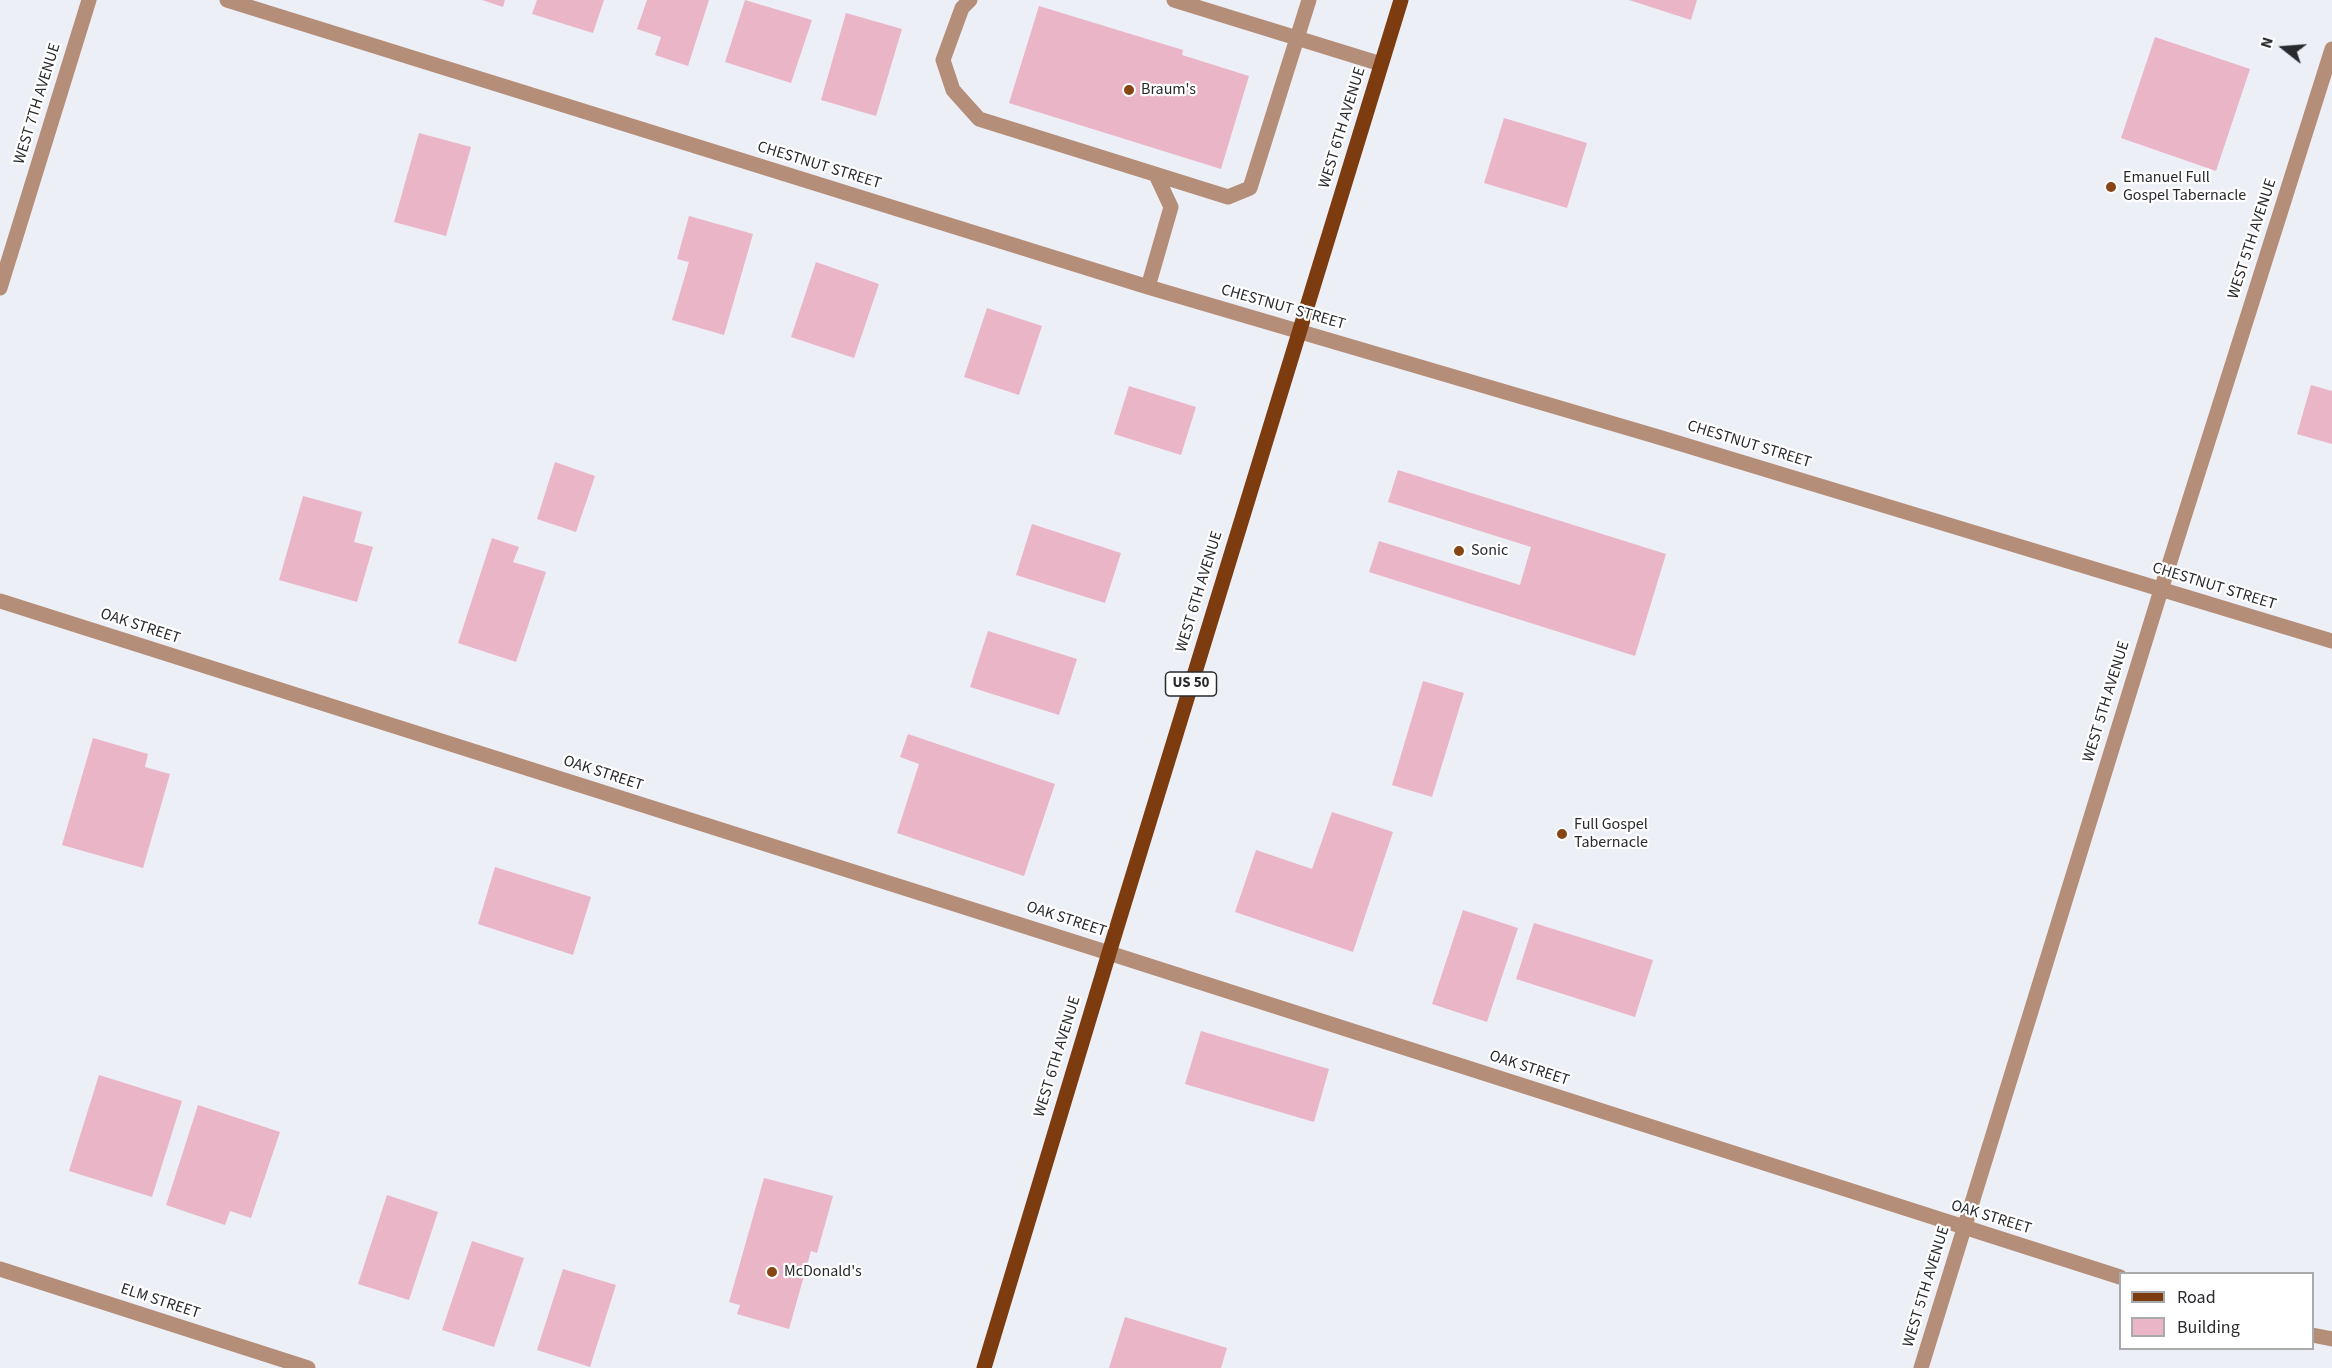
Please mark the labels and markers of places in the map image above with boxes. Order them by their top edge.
place label: Braum's [1141,80,1196,100]
marker: Braum's [1122,83,1136,97]
place label: Emanuel Full Gospel Tabernacle [2123,168,2246,206]
marker: Emanuel Full Gospel Tabernacle [2104,180,2118,194]
place label: Sonic [1471,541,1508,561]
marker: Sonic [1452,544,1466,558]
place label: Full Gospel Tabernacle [1574,815,1648,853]
marker: Full Gospel Tabernacle [1555,827,1569,841]
place label: McDonald's [784,1262,862,1282]
marker: McDonald's [765,1265,779,1279]

